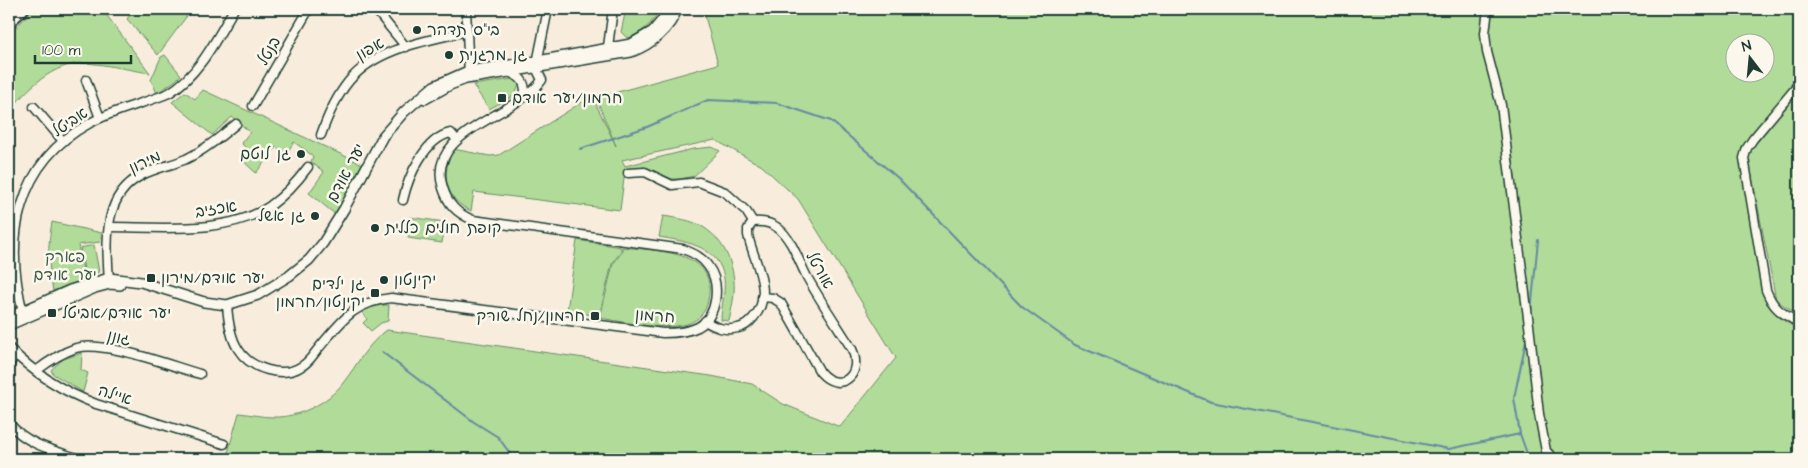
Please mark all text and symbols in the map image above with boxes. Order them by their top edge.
place label: בי"ס תדהר [427,19,500,41]
marker: בי"ס תדהר [411,24,423,36]
scale bar [35,32,131,64]
street label: אפון [352,32,388,66]
north arrow [1726,32,1776,82]
street label: בנטל [252,33,286,69]
text: N [1740,36,1754,57]
text: 100 m [42,40,81,61]
place label: גן מרגנית [459,44,527,66]
marker: גן מרגנית [443,49,455,61]
place label: חרמון/יער אודם [512,87,622,109]
marker: חרמון/יער אודם [496,92,508,104]
street label: אביטל [48,102,92,142]
street label: יער אודם [321,140,371,206]
place label: גן לוטם [240,143,291,165]
street label: מירון [125,145,165,179]
marker: גן לוטם [295,148,307,160]
street label: אכזיב [194,195,238,223]
place label: גן אשל [258,205,305,227]
marker: גן אשל [309,210,321,222]
place label: קופת חולים כללית [384,217,501,239]
marker: קופת חולים כללית [369,222,381,234]
park label: פארק יער אודם [33,246,97,286]
street label: אורטל [800,247,840,293]
place label: יער אודם/מירון [161,267,265,289]
place label: יקינטון [394,269,436,291]
marker: יער אודם/מירון [145,272,157,284]
place label: גן ילדים יקינטון/חרמון [276,273,365,313]
marker: יקינטון [378,274,390,286]
marker: גן ילדים יקינטון/חרמון [369,287,381,299]
place label: יער אודם/אביטל [62,302,171,324]
street label: חרמון [634,304,676,328]
place label: חרמון/נחל שורק [476,305,585,327]
marker: יער אודם/אביטל [46,307,58,319]
marker: חרמון/נחל שורק [589,310,601,322]
street label: גונן [105,325,133,351]
street label: איילה [95,379,135,411]

